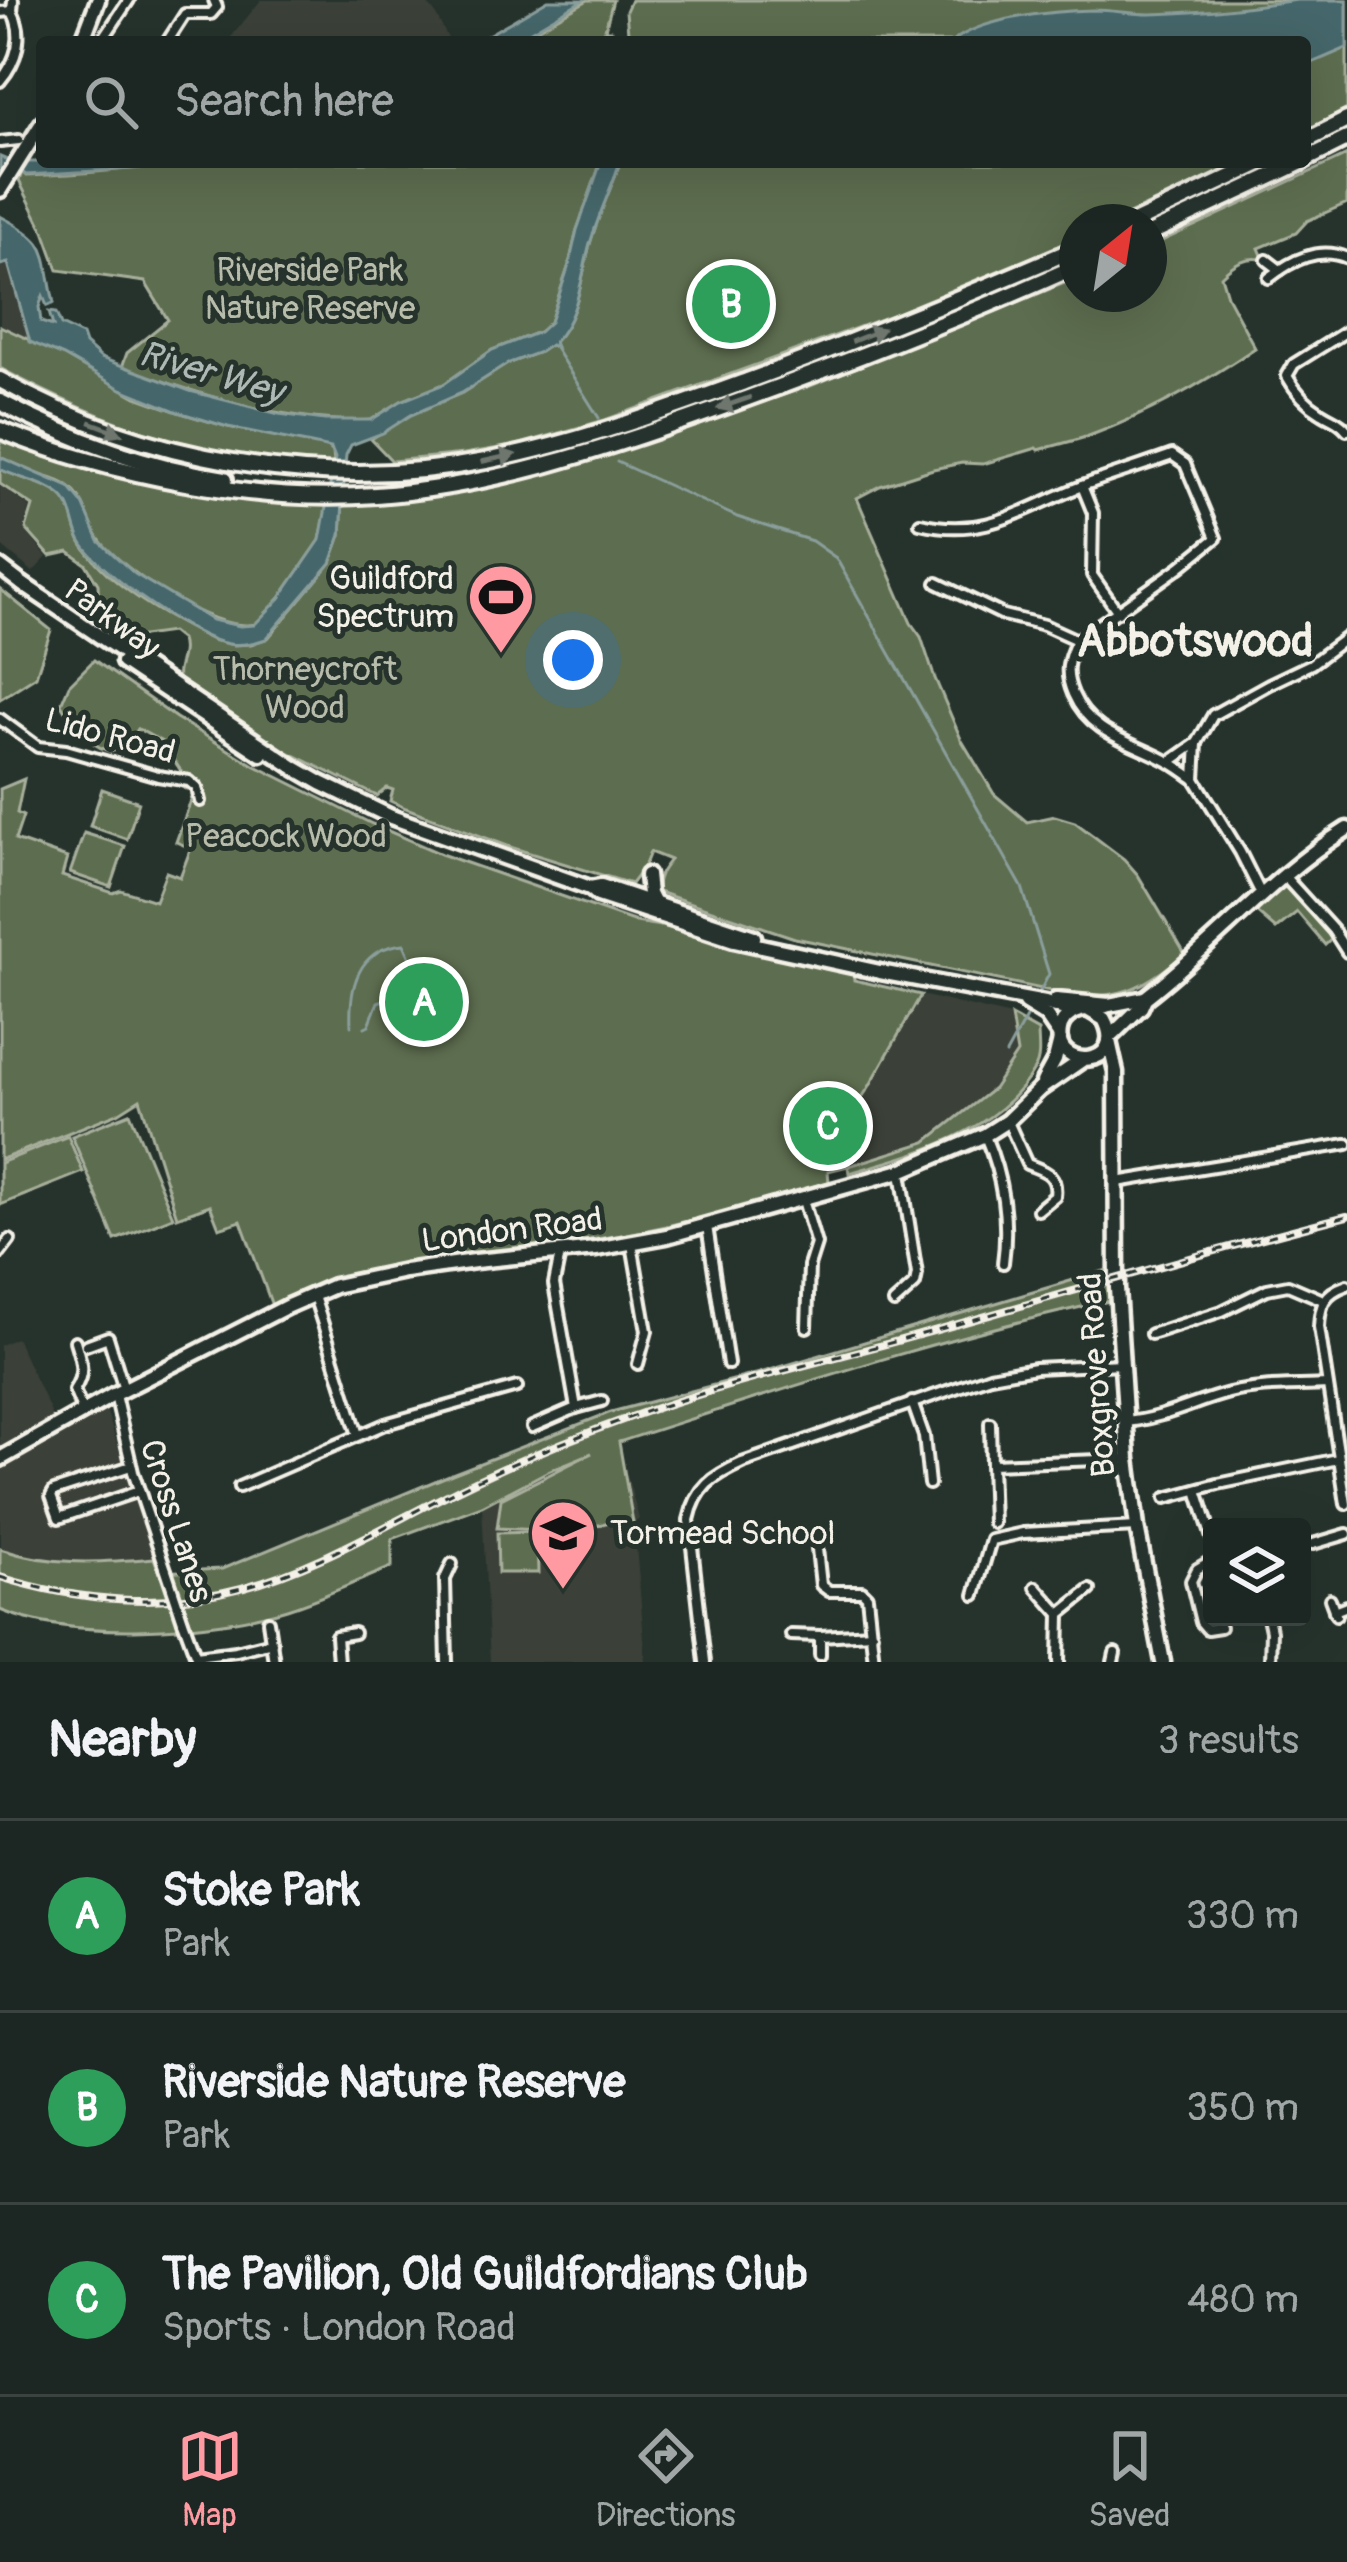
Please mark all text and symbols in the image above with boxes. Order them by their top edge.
search box [36,36,1311,168]
icon: search [78,69,144,135]
text: Search here [174,74,394,130]
north arrow [1059,204,1167,312]
park label: Riverside Park Nature Reserve [205,250,415,329]
pin: B [692,259,770,349]
one-way arrow [851,325,887,344]
water label: River Wey [134,331,292,416]
one-way arrow [716,395,752,413]
one-way arrow [89,420,125,438]
one-way arrow [480,448,518,467]
place label: Guildford Spectrum [316,558,454,637]
sports icon: Guildford Spectrum [466,562,536,656]
street label: Parkway [56,570,168,668]
district label: Abbotswood [1077,614,1313,670]
your location [543,630,603,690]
park label: Thorneycroft Wood [213,649,398,728]
street label: Lido Road [40,699,180,773]
park label: Peacock Wood [185,816,387,857]
pin: A [385,957,463,1047]
pin: C [789,1081,867,1171]
street label: London Road [419,1199,605,1261]
street label: Boxgrove Road [1069,1271,1125,1479]
street label: Cross Lanes [130,1435,222,1608]
school or university icon: Tormead School [528,1498,598,1592]
place label: Tormead School [610,1513,835,1554]
map controls [1203,1518,1311,1626]
button: layers [1203,1518,1311,1626]
text: Nearby [48,1708,196,1772]
text: 3 results [1158,1716,1299,1765]
text: Stoke Park [162,1863,360,1919]
text: A [74,1891,100,1940]
text: 330 m [1186,1891,1299,1940]
text: Park [162,1919,230,1968]
text: Riverside Nature Reserve [162,2055,625,2111]
text: B [76,2083,98,2132]
text: 350 m [1186,2083,1299,2132]
text: Park [162,2111,230,2160]
text: The Pavilion, Old Guildfordians Club [162,2247,808,2303]
text: C [75,2275,99,2324]
text: 480 m [1187,2275,1299,2324]
text: Sports · London Road [162,2303,516,2352]
tab: Map [177,2423,243,2536]
tab: Directions [596,2423,736,2536]
tab: Saved [1089,2423,1170,2536]

